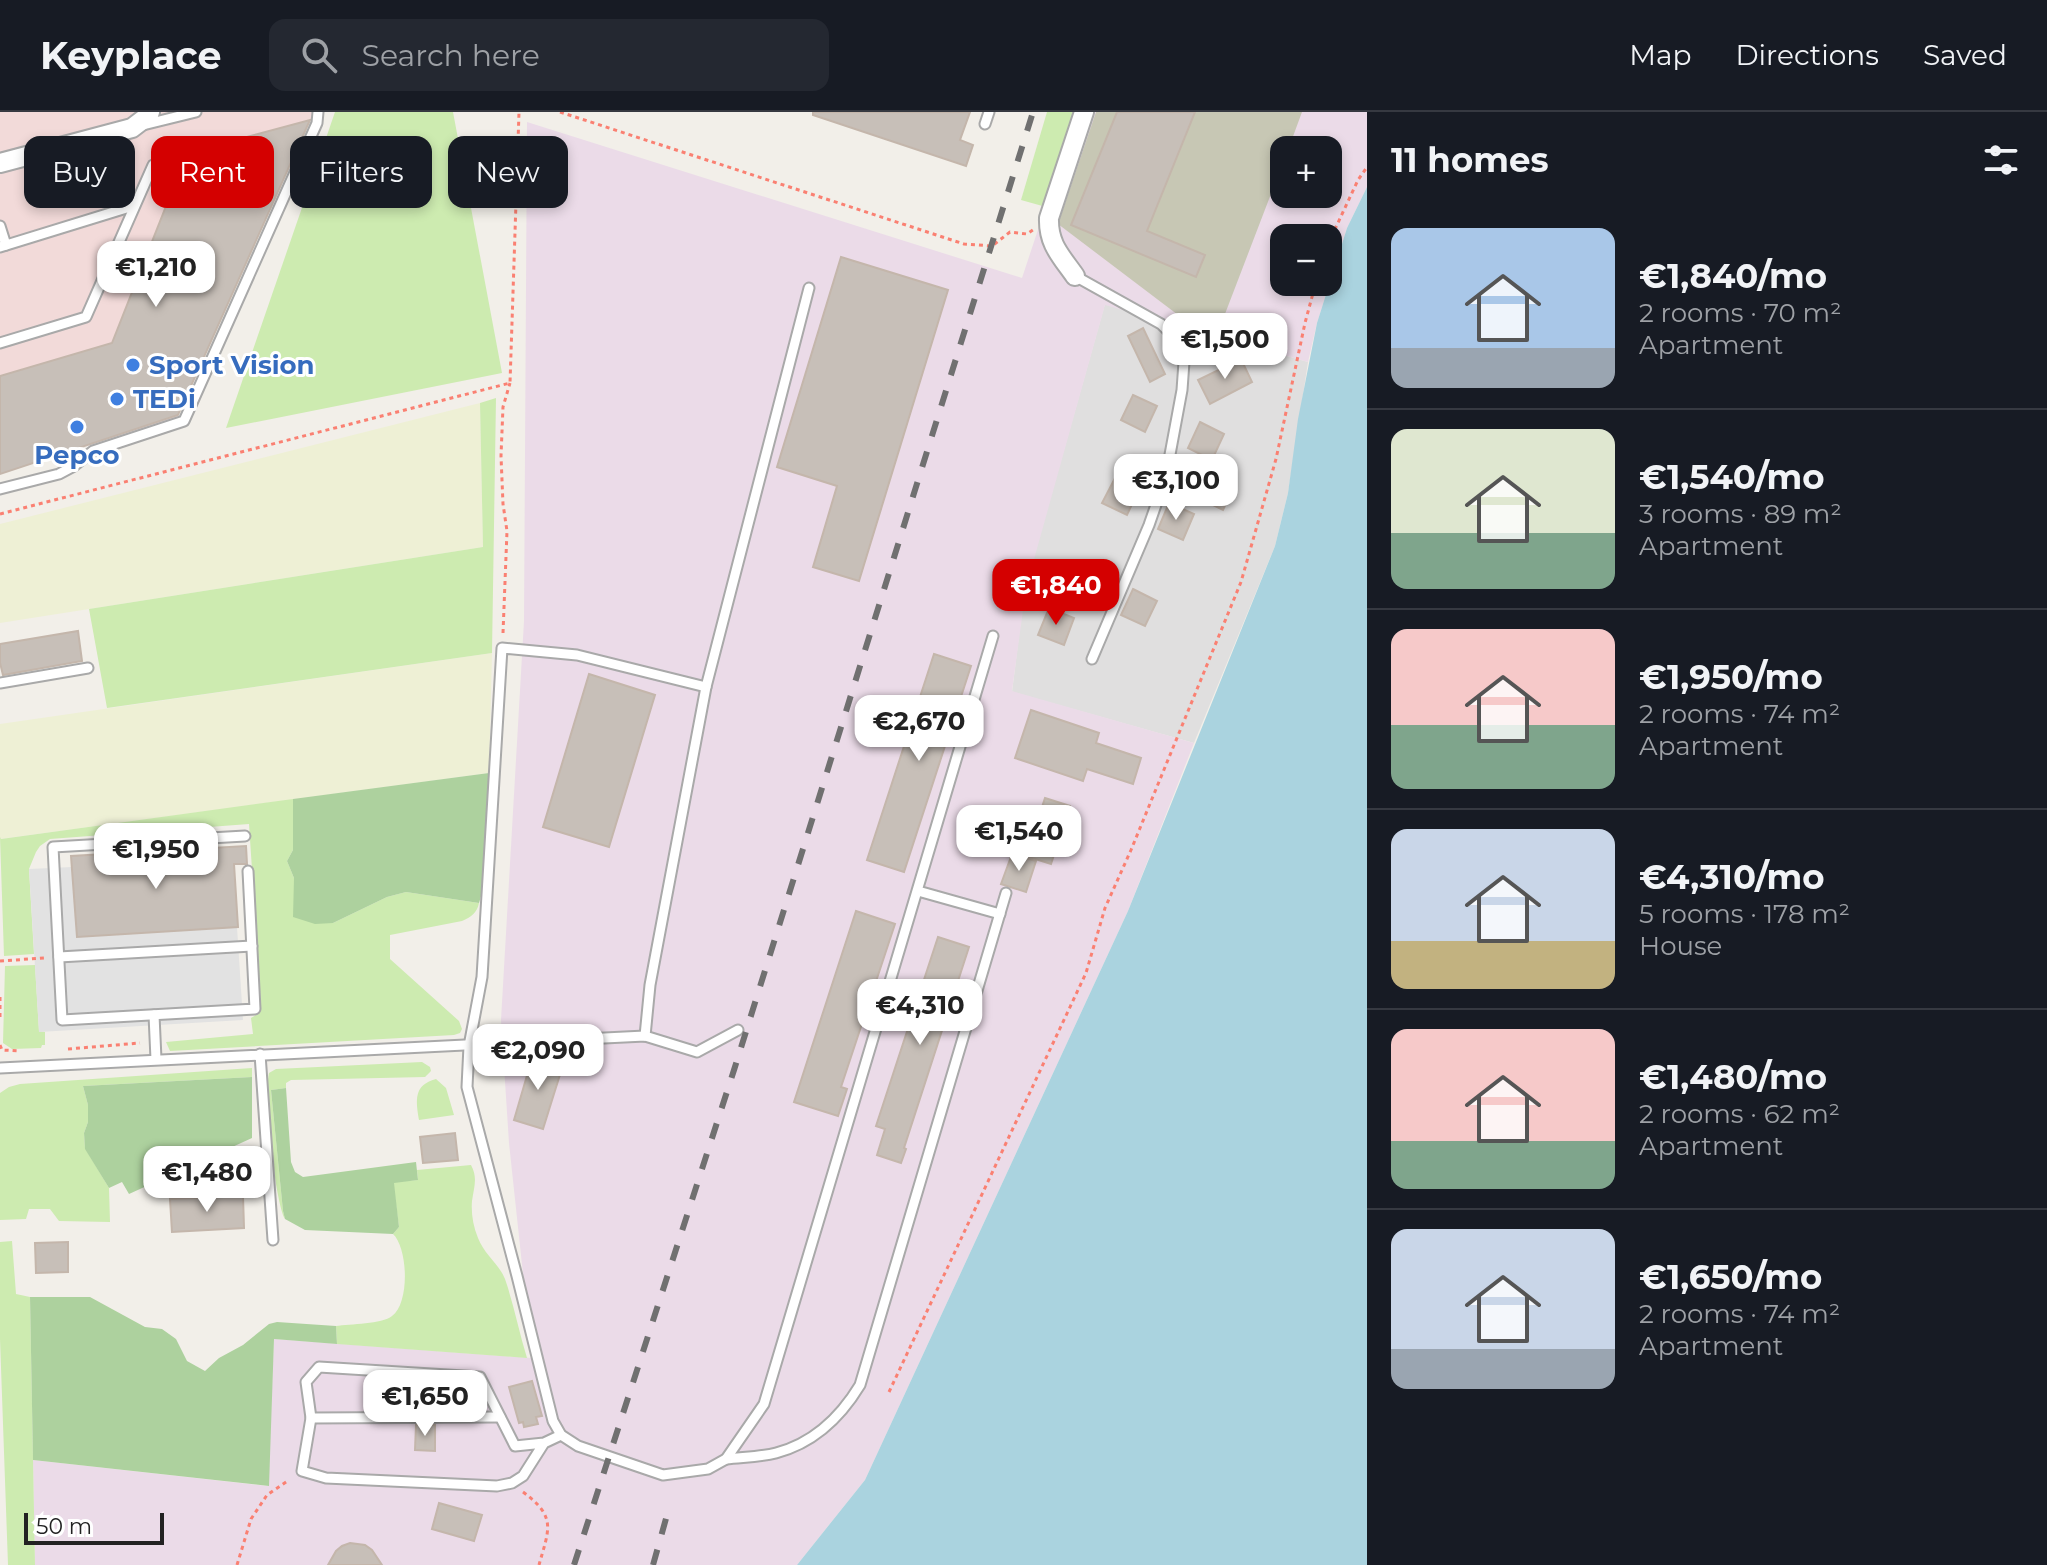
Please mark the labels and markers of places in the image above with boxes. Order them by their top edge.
pin: €1,210 [91,241,221,309]
pin: €1,500 [1160,313,1290,381]
place label: Sport Vision [149,349,315,381]
marker: Sport Vision [124,356,142,374]
place label: TEDi [133,383,196,415]
marker: TEDi [108,390,126,408]
marker: Pepco [68,418,86,436]
place label: Pepco [34,439,120,471]
pin: €3,100 [1111,454,1241,522]
pin: €1,840 [991,559,1121,627]
pin: €2,670 [854,695,984,763]
pin: €1,540 [954,805,1084,873]
pin: €1,950 [91,823,221,891]
pin: €4,310 [855,979,985,1047]
pin: €2,090 [473,1024,603,1092]
pin: €1,480 [142,1146,272,1214]
pin: €1,650 [360,1370,490,1438]

